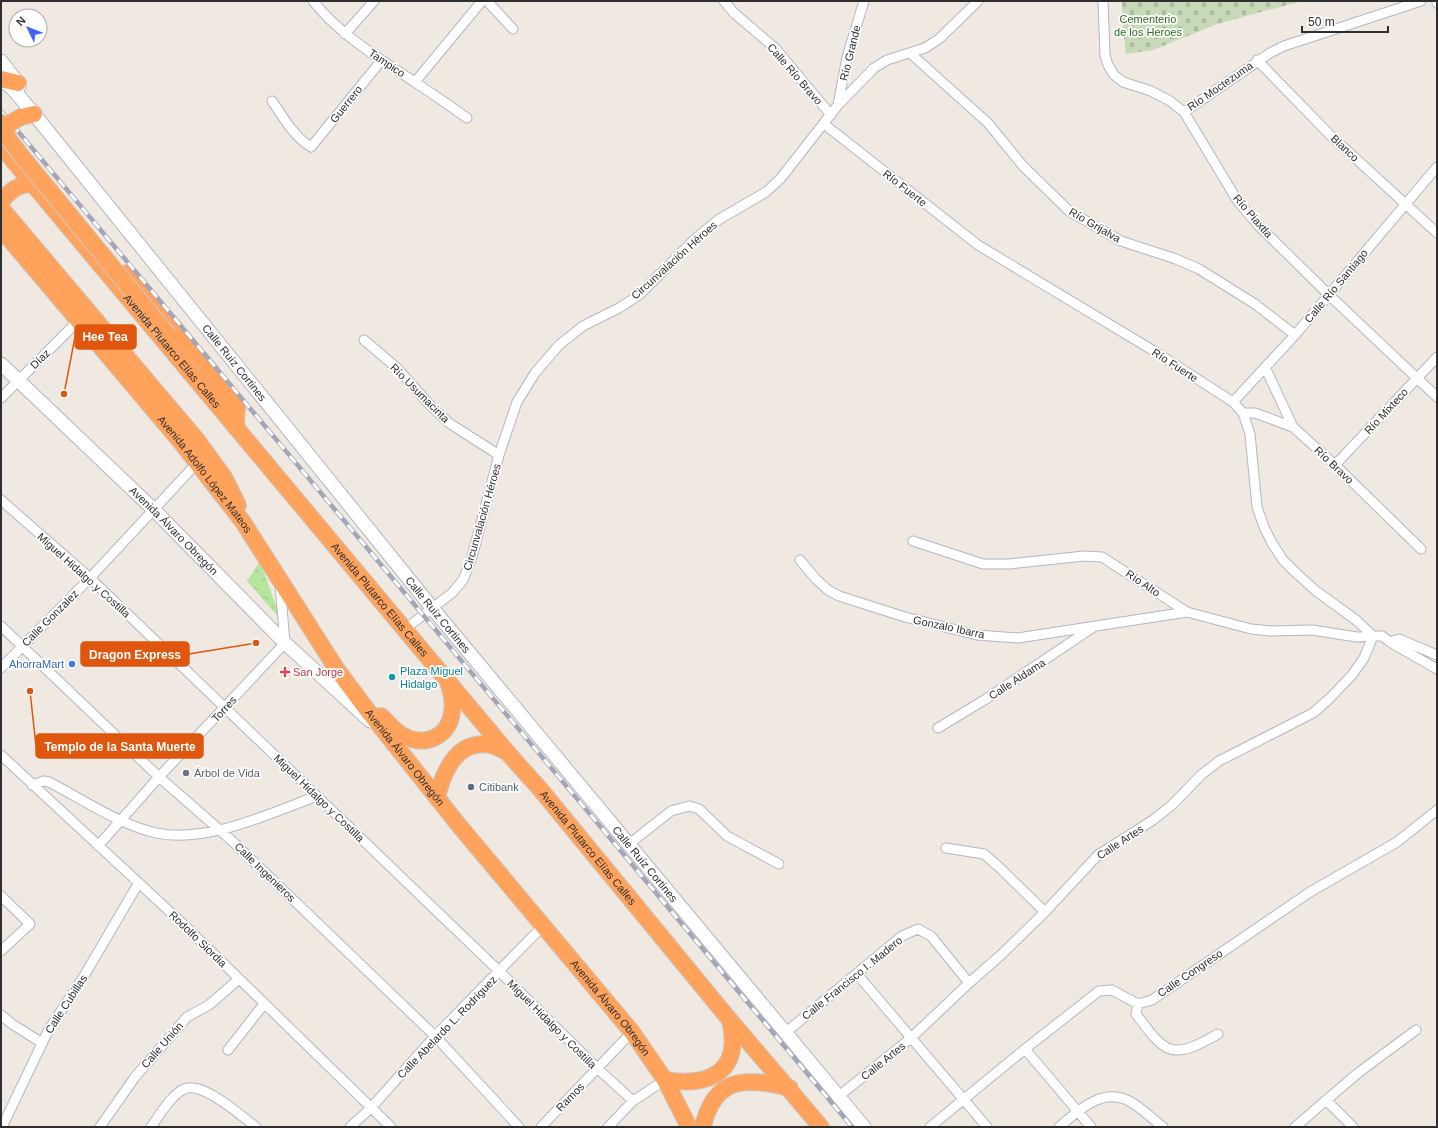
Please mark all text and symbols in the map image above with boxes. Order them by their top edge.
north arrow [8,8,48,48]
scale bar [1302,8,1388,34]
park label: Cementerio de los Heroes [1114,13,1182,38]
text: N [14,14,28,28]
text: 50 m [1308,15,1335,29]
street label: Río Grande [837,24,863,82]
street label: Calle Río Bravo [765,41,825,107]
street label: Tampico [367,47,407,79]
street label: Río Moctezuma [1185,58,1256,113]
street label: Guerrero [327,83,365,125]
street label: Blanco [1329,132,1361,164]
street label: Río Fuerte [881,167,929,209]
street label: Río Piaxtla [1231,192,1276,241]
street label: Río Grijalva [1067,205,1124,245]
street label: Circunvalación Héroes [629,218,720,301]
street label: Calle Río Santiago [1302,247,1370,325]
street label: Avenida Plutarco Elías Calles [121,292,223,411]
street label: Calle Ruíz Cortines [200,322,269,404]
callout: Hee Tea [75,325,136,349]
text: Hee Tea [82,330,128,344]
street label: Río Fuerte [1150,346,1200,384]
street label: Díaz [28,347,52,371]
street label: Río Usumacinta [388,361,453,426]
street label: Río Mixteco [1362,386,1410,436]
street label: Avenida Adolfo López Mateos [155,413,255,535]
street label: Río Bravo [1312,444,1356,486]
street label: Circunvalación Héroes [461,462,503,572]
street label: Avenida Álvaro Obregón [127,484,220,577]
street label: Miguel Hidalgo y Costilla [35,530,133,620]
street label: Avenida Plutarco Elías Calles [329,540,431,659]
street label: Río Alto [1124,567,1162,599]
street label: Calle Ruíz Cortines [403,574,473,655]
street label: Calle Gonzalez [19,587,81,649]
street label: Gonzalo Ibarra [912,614,987,641]
callout: Dragon Express [81,642,189,666]
text: Dragon Express [89,648,181,662]
street label: Calle Aldama [987,656,1048,702]
place label: AhorraMart [9,658,64,670]
marker: AhorraMart [67,659,77,669]
place label: Plaza Miguel Hidalgo [400,665,463,690]
place label: San Jorge [293,666,343,678]
marker: San Jorge [280,667,290,677]
marker: Plaza Miguel Hidalgo [387,672,397,682]
street label: Torres [209,693,239,724]
street label: Avenida Álvaro Obregón [363,707,447,808]
callout: Templo de la Santa Muerte [36,734,203,758]
text: Templo de la Santa Muerte [44,740,196,754]
street label: Miguel Hidalgo y Costilla [272,752,367,845]
place label: Árbol de Vida [194,767,261,779]
marker: Árbol de Vida [181,768,191,778]
place label: Citibank [479,781,519,793]
marker: Citibank [466,782,476,792]
street label: Avenida Plutarco Elías Calles [538,788,639,908]
street label: Calle Artes [1094,822,1146,862]
street label: Calle Ruíz Cortines [610,824,680,905]
street label: Calle Ingenieros [232,840,298,904]
street label: Rodolfo Siordia [167,909,230,970]
street label: Calle Francisco I. Madero [800,934,904,1022]
street label: Calle Congreso [1155,947,1225,999]
street label: Avenida Álvaro Obregón [568,957,653,1058]
street label: Calle Cubillas [43,972,90,1035]
street label: Calle Abelardo L. Rodríguez [395,973,499,1081]
street label: Miguel Hidalgo y Costilla [505,977,599,1071]
street label: Calle Unión [139,1020,185,1070]
street label: Calle Artes [859,1039,908,1082]
street label: Ramos [554,1080,587,1114]

